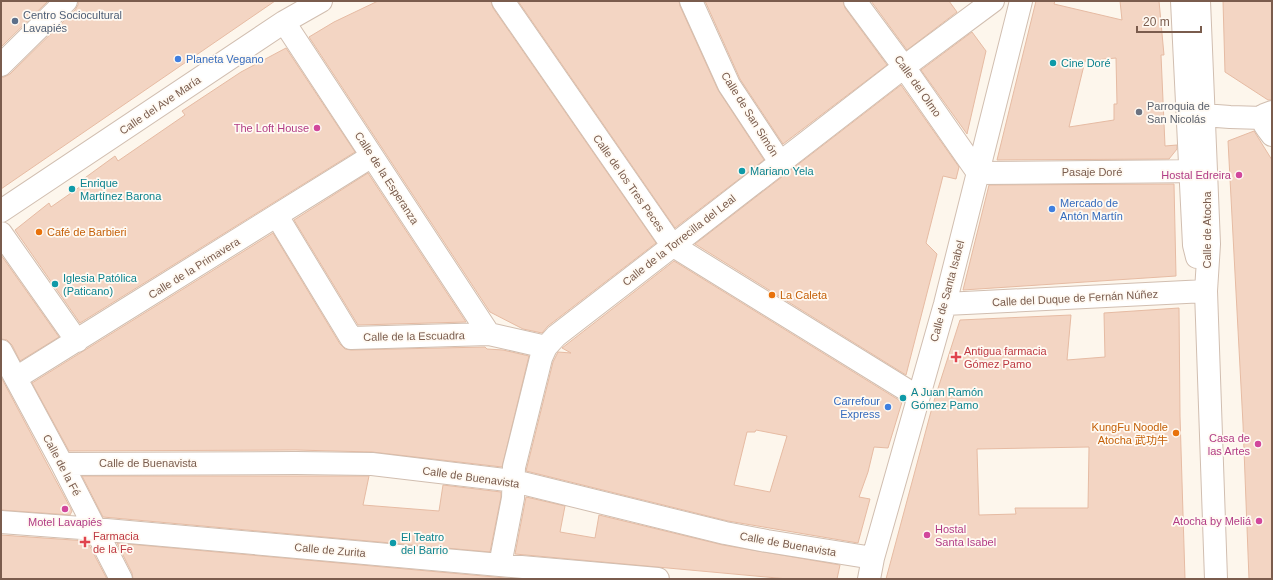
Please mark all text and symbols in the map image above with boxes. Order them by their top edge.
scale bar [1137,8,1201,34]
place label: Centro Sociocultural Lavapiés [23,9,122,34]
text: 20 m [1143,15,1170,29]
marker: Centro Sociocultural Lavapiés [10,16,20,26]
place label: Planeta Vegano [186,53,264,65]
street label: Calle del Olmo [892,53,944,119]
marker: Planeta Vegano [173,54,183,64]
place label: Cine Doré [1061,57,1111,69]
marker: Cine Doré [1048,58,1058,68]
street label: Calle de San Simón [719,70,781,158]
street label: Calle del Ave María [117,73,204,137]
place label: Parroquia de San Nicolás [1147,100,1210,125]
marker: Parroquia de San Nicolás [1134,107,1144,117]
place label: The Loft House [234,122,309,134]
marker: The Loft House [312,123,322,133]
street label: Calle de la Esperanza [353,130,422,227]
street label: Calle de los Tres Peces [591,132,667,234]
place label: Mariano Yela [750,165,814,177]
marker: Mariano Yela [737,166,747,176]
street label: Pasaje Doré [1062,166,1122,178]
place label: Hostal Edreira [1161,169,1232,181]
marker: Hostal Edreira [1234,170,1244,180]
place label: Enrique Martínez Barona [80,177,162,202]
marker: Enrique Martínez Barona [67,184,77,194]
street label: Calle de Atocha [1201,191,1213,269]
street label: Calle de la Torrecilla del Leal [620,192,738,288]
place label: Mercado de Antón Martín [1060,197,1123,222]
marker: Mercado de Antón Martín [1047,204,1057,214]
place label: Café de Barbieri [47,226,127,238]
marker: Café de Barbieri [34,227,44,237]
street label: Calle de la Primavera [146,235,243,301]
street label: Calle de Santa Isabel [928,239,966,343]
place label: Iglesia Patólica (Paticano) [63,272,138,297]
marker: Iglesia Patólica (Paticano) [50,279,60,289]
street label: Calle del Duque de Fernán Núñez [992,288,1158,308]
place label: La Caleta [780,289,828,301]
marker: La Caleta [767,290,777,300]
street label: Calle de la Escuadra [363,329,466,343]
place label: Antigua farmacia Gómez Pamo [964,345,1047,370]
marker: Antigua farmacia Gómez Pamo [951,352,961,362]
place label: A Juan Ramón Gómez Pamo [911,386,983,411]
marker: A Juan Ramón Gómez Pamo [898,393,908,403]
place label: Carrefour Express [834,395,880,420]
marker: Carrefour Express [883,402,893,412]
place label: KungFu Noodle Atocha 武功牛 [1092,421,1168,446]
marker: KungFu Noodle Atocha 武功牛 [1171,428,1181,438]
street label: Calle de la Fé [41,432,83,498]
place label: Casa de las Artes [1208,432,1250,457]
marker: Casa de las Artes [1253,439,1263,449]
street label: Calle de Buenavista [99,457,198,469]
street label: Calle de Buenavista [422,464,521,490]
marker: Motel Lavapiés [60,504,70,514]
place label: Atocha by Meliá [1173,515,1252,527]
place label: Motel Lavapiés [28,516,102,528]
marker: Atocha by Meliá [1254,516,1264,526]
place label: Hostal Santa Isabel [935,523,996,548]
place label: Farmacia de la Fe [93,530,140,555]
street label: Calle de Buenavista [739,530,838,559]
marker: Hostal Santa Isabel [922,530,932,540]
place label: El Teatro del Barrio [401,531,448,556]
marker: Farmacia de la Fe [80,537,90,547]
marker: El Teatro del Barrio [388,538,398,548]
street label: Calle de Zurita [294,541,367,559]

